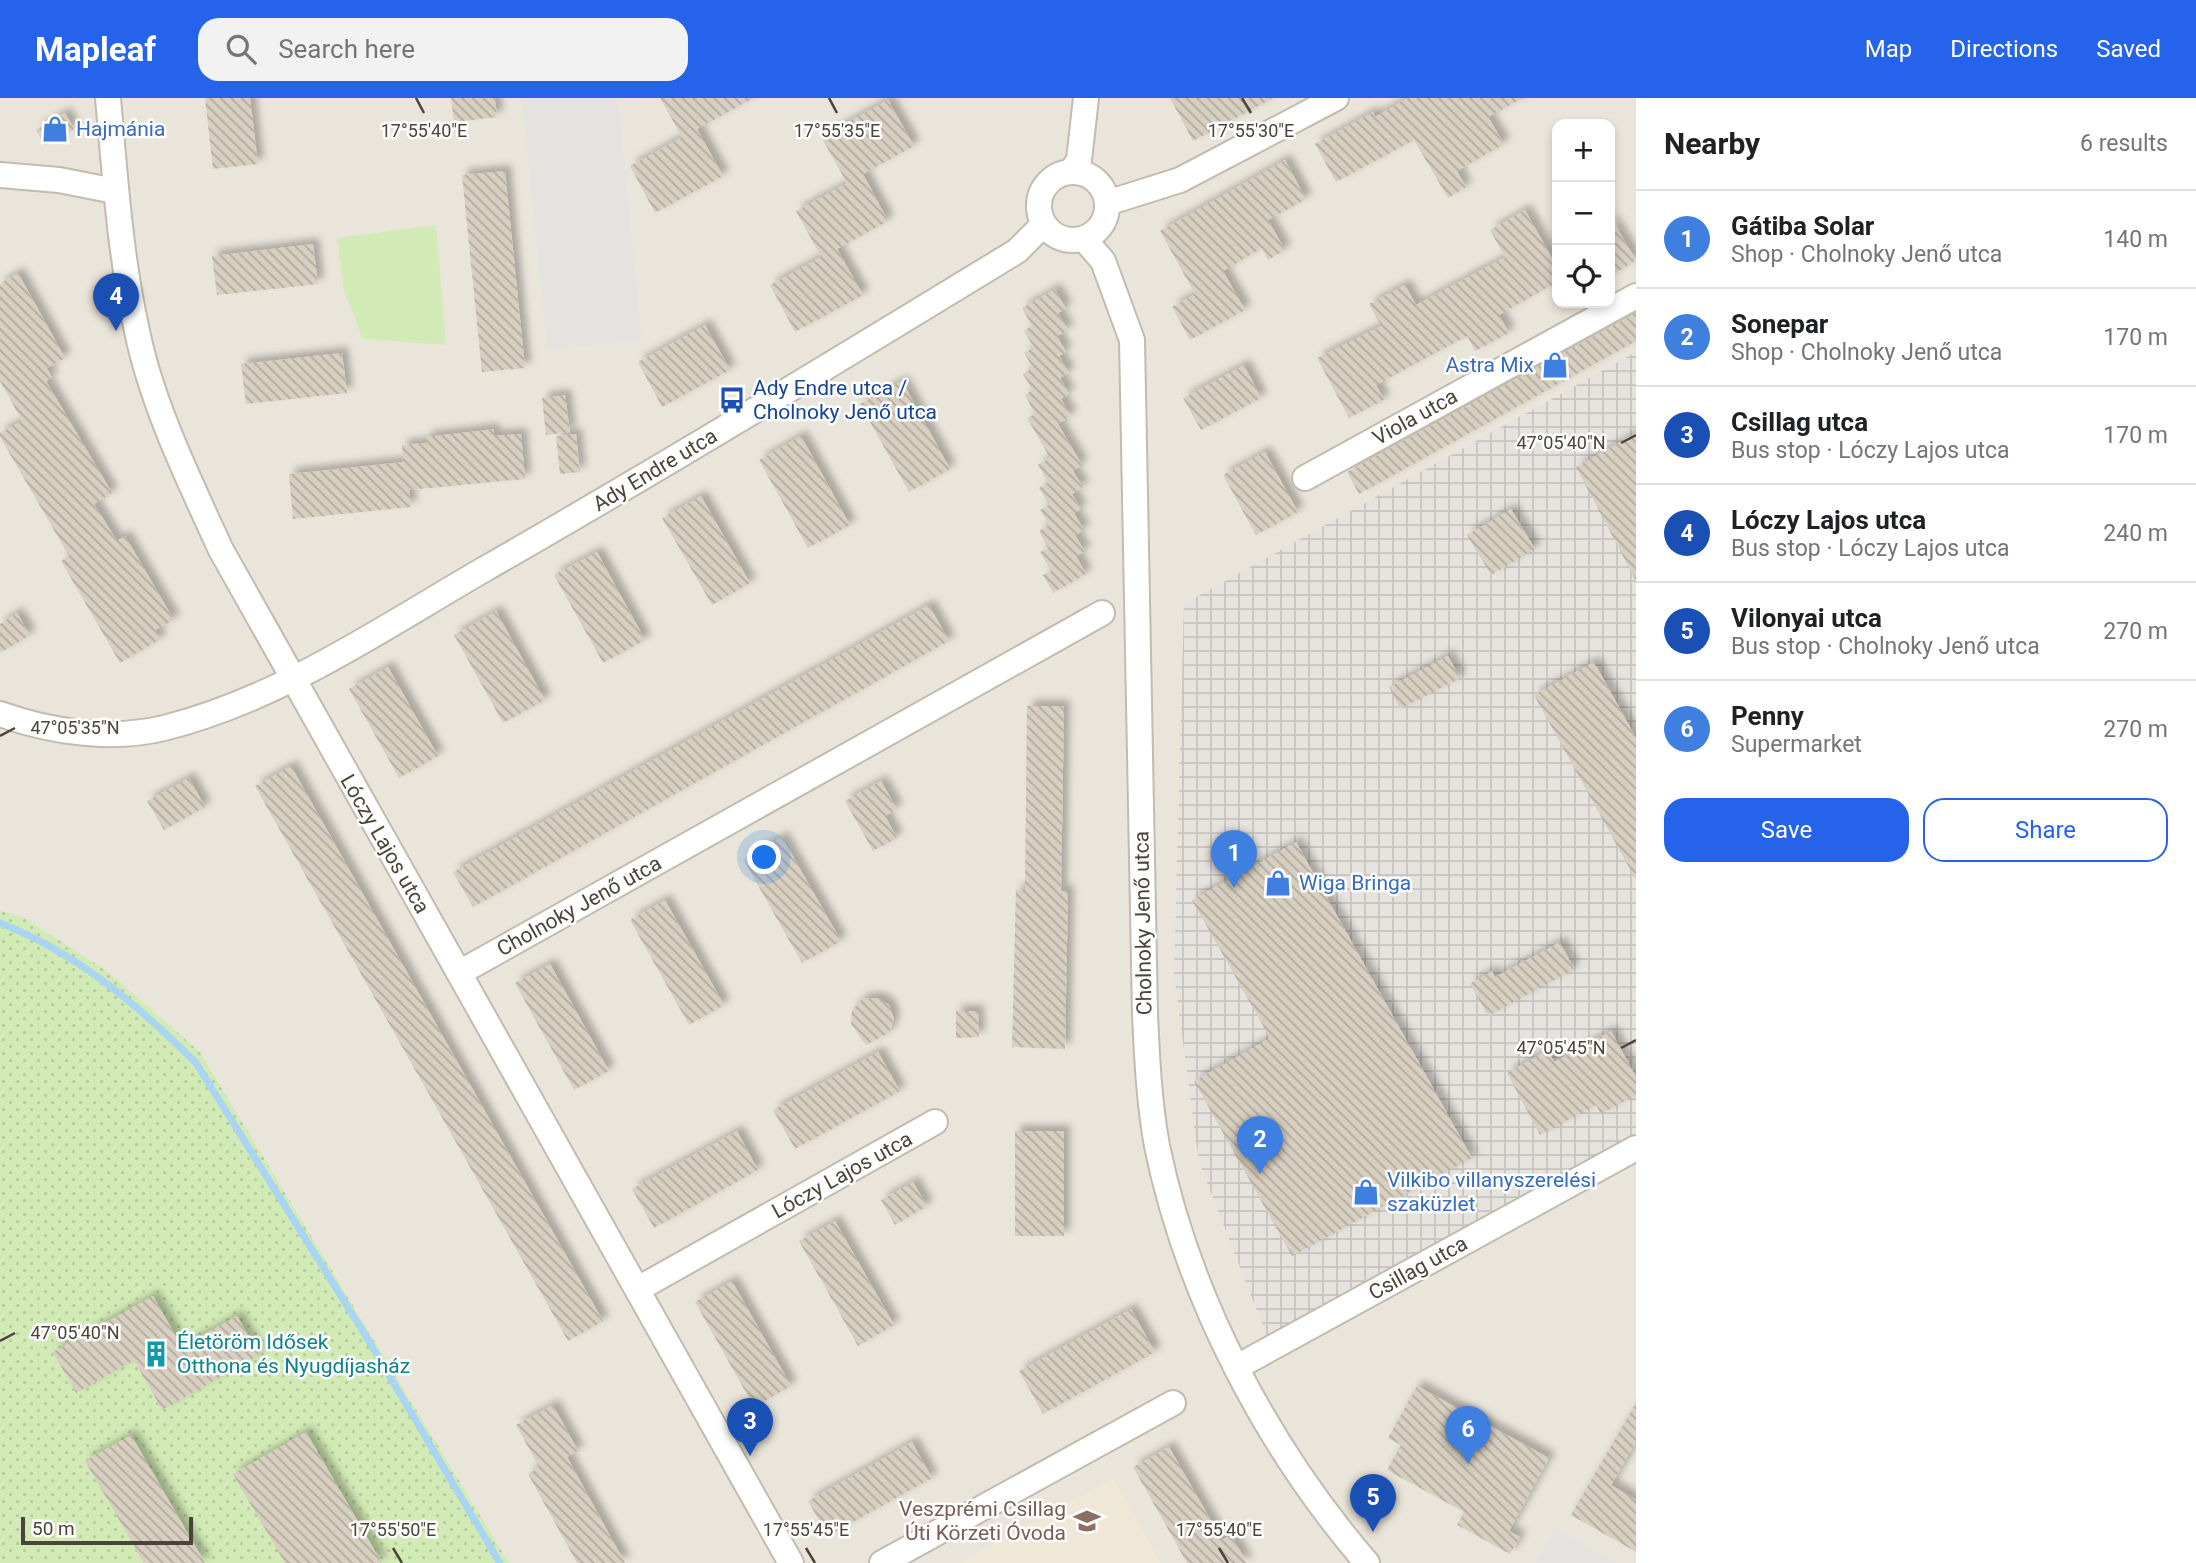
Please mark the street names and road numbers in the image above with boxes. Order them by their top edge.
street label: Viola utca [1368,384,1462,450]
street label: Ady Endre utca [589,424,721,516]
street label: Lóczy Lajos utca [335,770,435,918]
street label: Cholnoky Jenő utca [1129,831,1157,1015]
street label: Cholnoky Jenő utca [493,851,665,961]
street label: Lóczy Lajos utca [768,1127,916,1223]
street label: Csillag utca [1364,1231,1472,1305]

